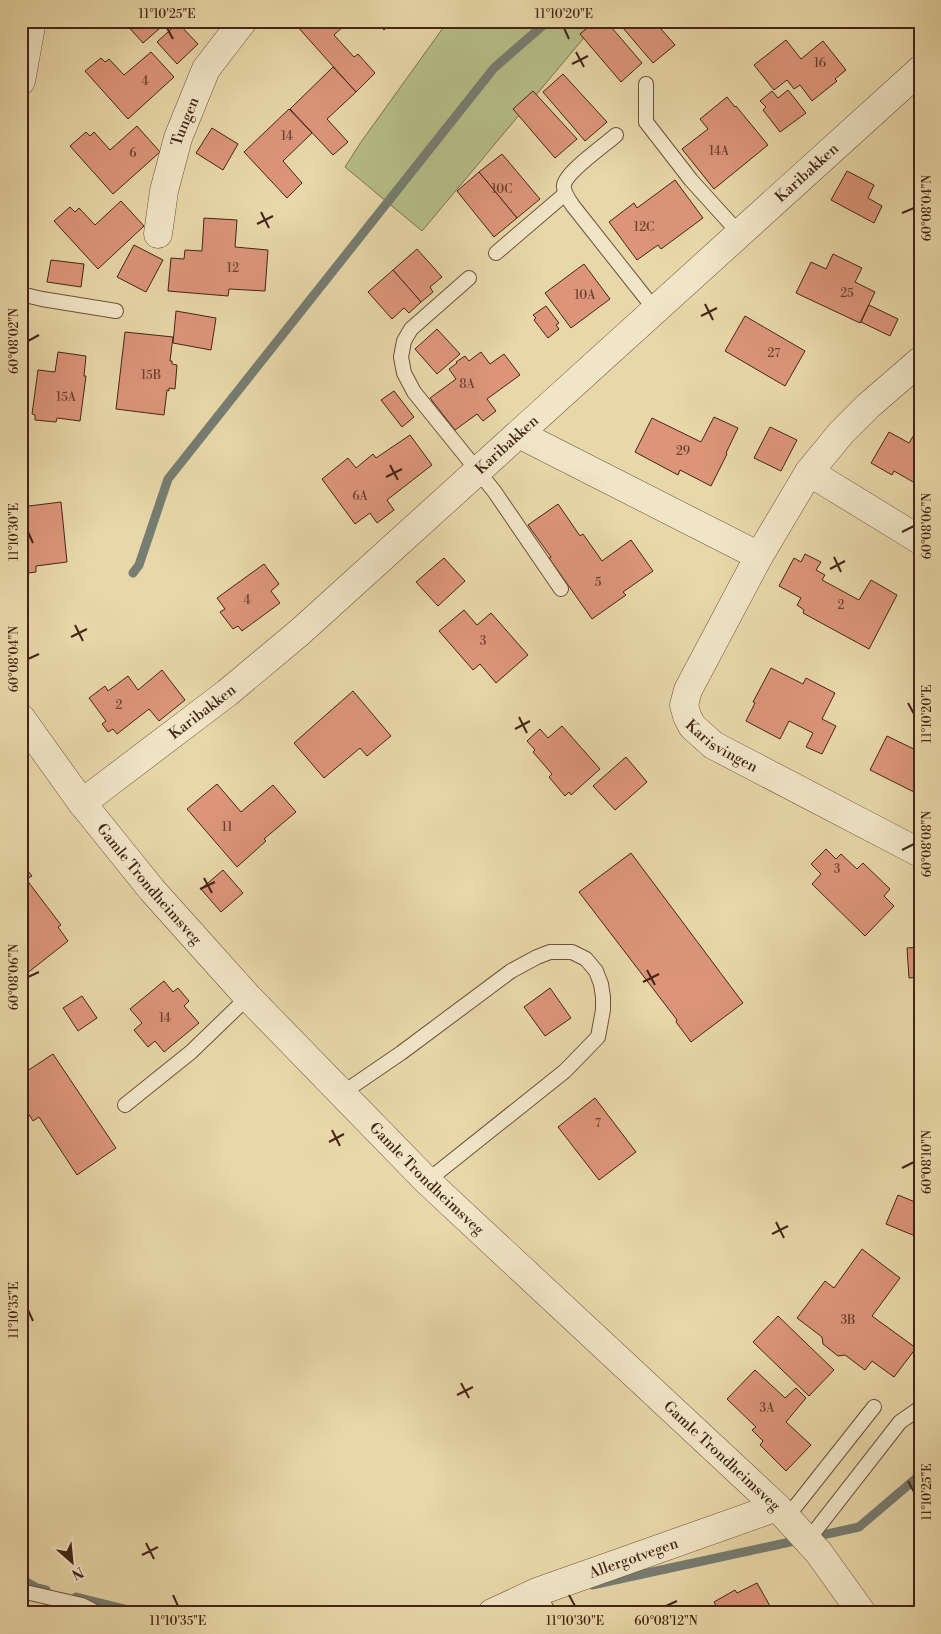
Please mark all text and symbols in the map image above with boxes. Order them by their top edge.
text: 11°10'25"E [138,7,196,22]
text: 11°10'20"E [535,7,593,22]
house number: 16 [814,56,826,71]
house number: 4 [141,74,149,89]
street label: Tungen [167,94,203,148]
house number: 14 [281,129,293,144]
street label: Karibakken [771,139,842,206]
house number: 14A [709,144,730,159]
house number: 6 [129,146,137,161]
text: 60°08'04"N [920,175,935,241]
house number: 10C [492,182,513,197]
house number: 12C [634,220,654,235]
house number: 12 [227,261,239,276]
house number: 25 [840,286,854,301]
house number: 10A [575,288,596,303]
text: 60°08'02"N [7,308,22,374]
house number: 27 [768,346,780,361]
house number: 15B [141,368,161,383]
house number: 8A [459,377,476,392]
house number: 15A [56,390,77,405]
street label: Karibakken [471,411,542,478]
house number: 29 [676,444,690,459]
house number: 6A [352,489,369,504]
text: 60°08'06"N [920,493,935,559]
text: 11°10'30"E [7,503,22,561]
house number: 5 [595,575,602,590]
house number: 4 [243,593,251,608]
house number: 2 [838,598,845,613]
text: 60°08'04"N [7,626,22,692]
house number: 3 [480,634,487,649]
street label: Karibakken [165,680,240,743]
text: 11°10'20"E [920,685,935,743]
house number: 2 [116,698,123,713]
street label: Karisvingen [682,715,761,776]
text: 60°08'08"N [920,811,935,877]
street label: Gamle Trondheimsveg [93,819,206,949]
house number: 11 [222,820,233,835]
house number: 3 [834,862,841,877]
text: 60°08'06"N [7,944,22,1010]
house number: 14 [159,1011,171,1026]
house number: 7 [595,1116,601,1131]
street label: Gamle Trondheimsveg [366,1118,488,1239]
text: 60°08'10"N [920,1130,935,1194]
text: 11°10'35"E [7,1282,22,1338]
house number: 3B [840,1313,856,1328]
street label: Gamle Trondheimsveg [660,1397,785,1515]
house number: 3A [760,1401,775,1416]
text: 11°10'25"E [920,1463,935,1521]
street label: Allergotvegen [585,1533,681,1583]
north arrow [48,1536,98,1586]
text: N [68,1562,86,1583]
text: 11°10'35"E [150,1614,206,1629]
text: 11°10'30"E [546,1614,604,1629]
text: 60°08'12"N [634,1614,698,1629]

